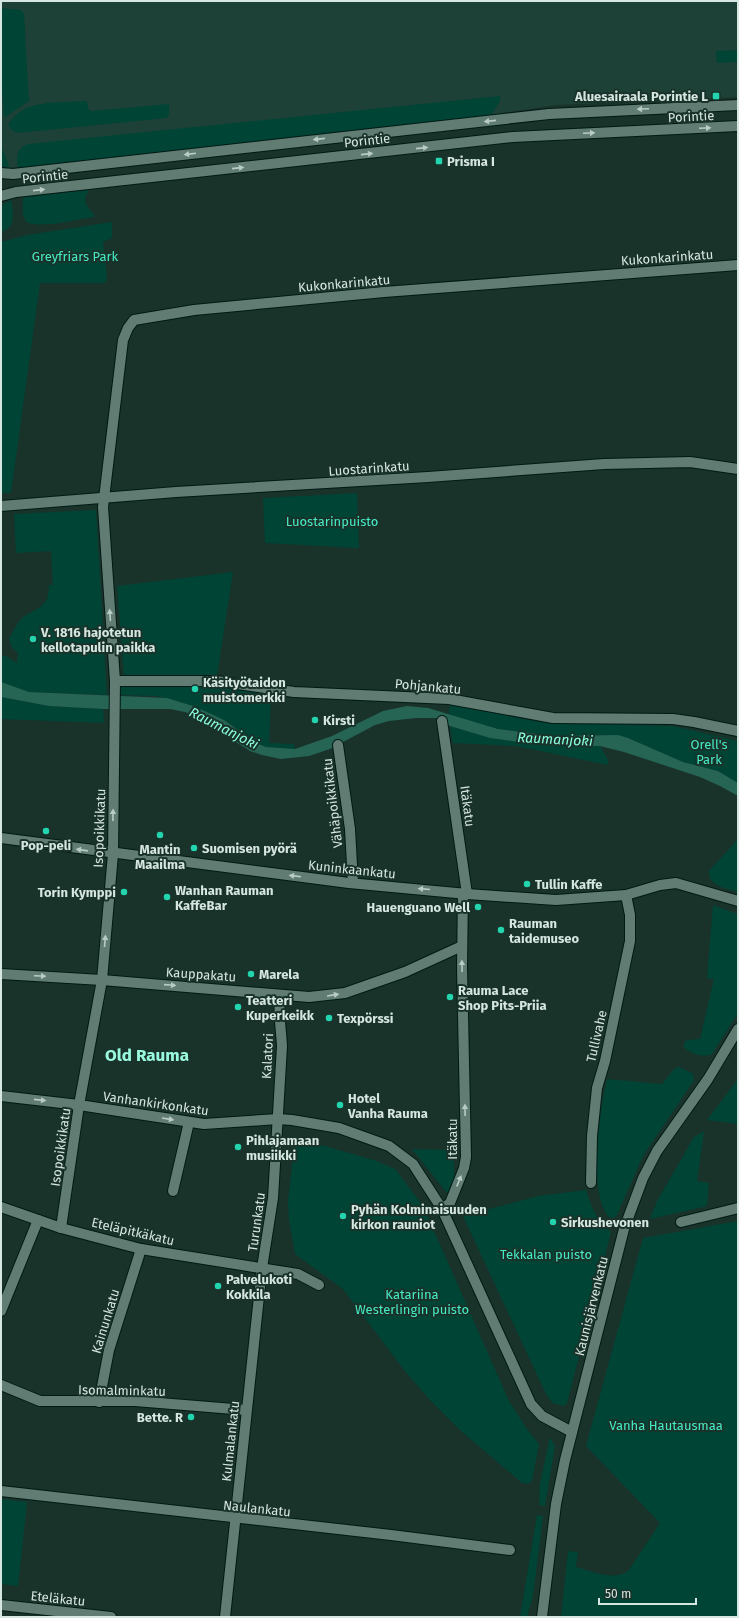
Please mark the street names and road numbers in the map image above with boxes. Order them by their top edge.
street label: Porintie [667,108,715,125]
street label: Porintie [343,131,391,150]
street label: Porintie [21,167,69,186]
street label: Kukonkarinkatu [620,247,714,268]
street label: Kukonkarinkatu [297,272,391,295]
street label: Luostarinkatu [328,458,410,479]
street label: Pohjankatu [394,676,462,697]
street label: Vähäpoikkikatu [320,757,345,849]
street label: Itäkatu [457,785,478,828]
street label: Isopoikkikatu [91,788,108,868]
street label: Kuninkaankatu [307,857,396,882]
street label: Kauppakatu [165,965,237,984]
street label: Tullivahe [583,1009,610,1064]
street label: Kalatori [259,1033,276,1079]
street label: Vanhankirkonkatu [102,1089,210,1118]
street label: Isopoikkikatu [48,1107,73,1187]
street label: Itäkatu [445,1118,460,1160]
street label: Turunkatu [245,1191,268,1253]
street label: Eteläpitkäkatu [90,1215,176,1248]
street label: Kaunisjärvenkatu [572,1255,611,1357]
street label: Kainunkatu [89,1287,122,1355]
street label: Isomalminkatu [78,1382,166,1399]
street label: Kulmalankatu [219,1400,242,1482]
street label: Naulankatu [222,1497,291,1519]
street label: Eteläkatu [30,1588,86,1609]

